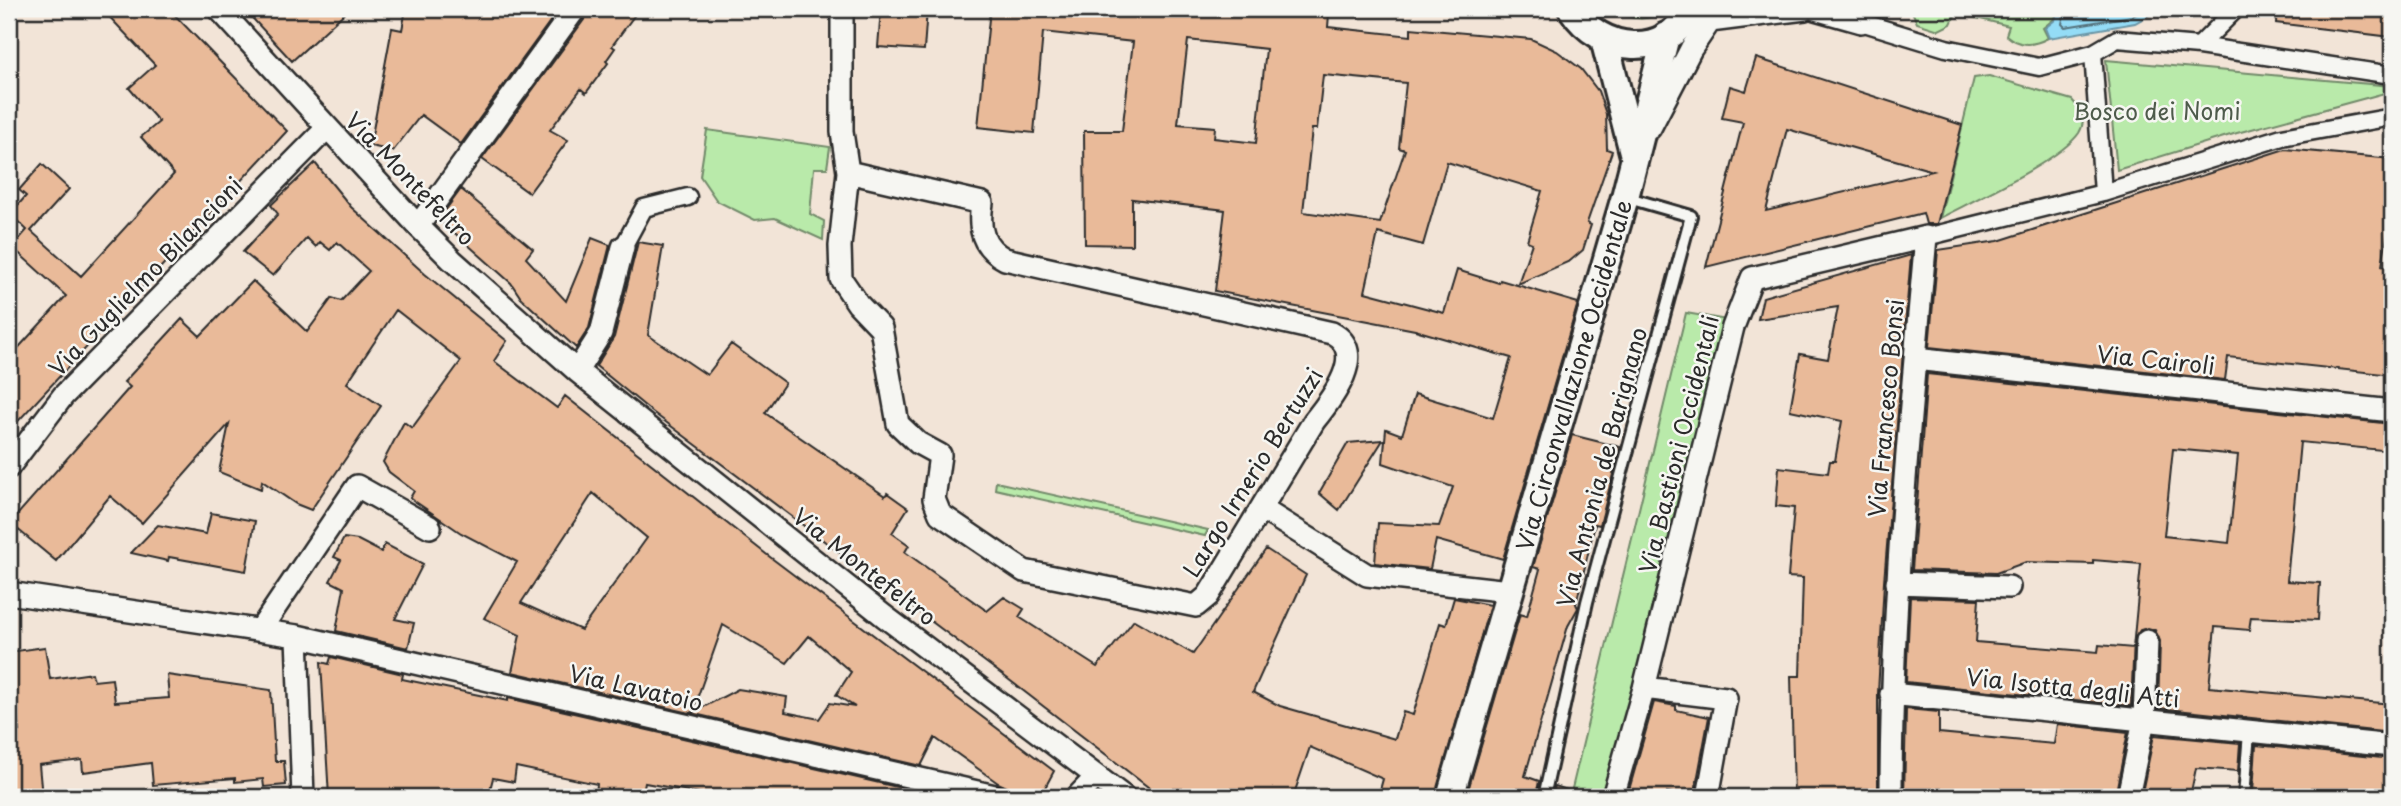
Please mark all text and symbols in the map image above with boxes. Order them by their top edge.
park label: Bosco dei Nomi [2073,93,2241,128]
street label: Via Montefeltro [338,103,484,253]
street label: Via Guglielmo Bilancioni [40,168,250,384]
street label: Via Circonvallazione Occidentale [1506,195,1640,555]
street label: Via Francesco Bonsi [1858,297,1912,519]
street label: Via Bastioni Occidentali [1629,311,1727,577]
street label: Via Antonia de Barignano [1547,323,1655,611]
street label: Via Cairoli [2095,335,2217,383]
street label: Largo Irnerio Bertuzzi [1173,360,1331,584]
street label: Via Montefeltro [786,499,944,633]
street label: Via Lavatoio [566,655,706,719]
street label: Via Isotta degli Atti [1965,658,2181,716]

